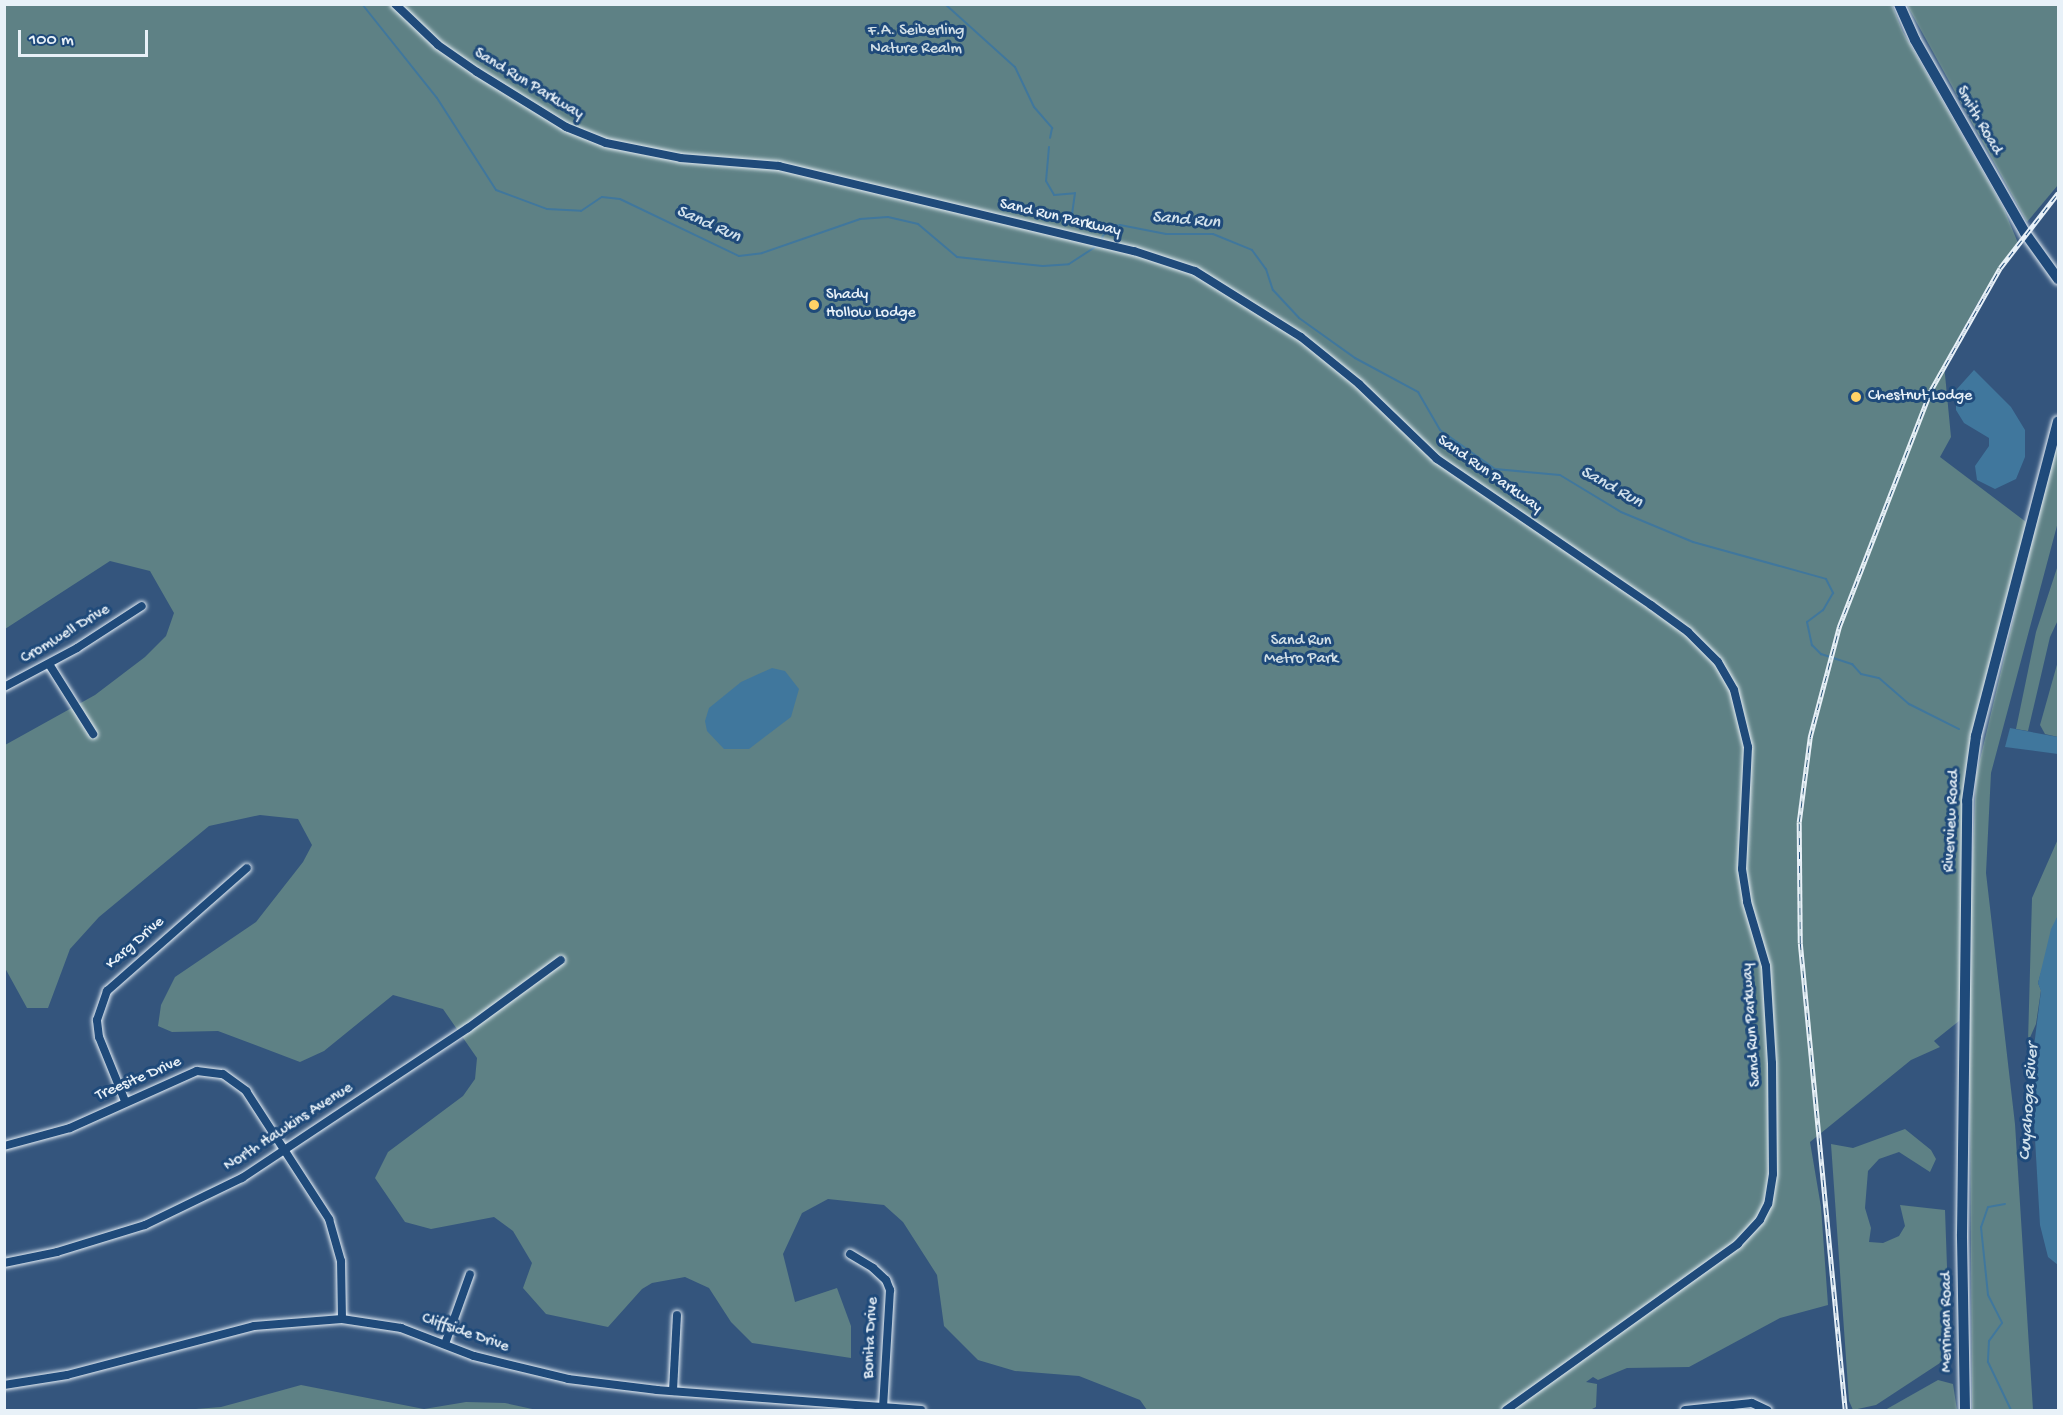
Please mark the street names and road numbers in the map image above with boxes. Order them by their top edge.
street label: Sand Run Parkway [470,45,586,125]
street label: Smith Road [1951,83,2005,159]
street label: Sand Run Parkway [997,196,1123,242]
street label: Sand Run Parkway [1433,432,1545,518]
street label: Cromwell Drive [18,601,114,669]
street label: Riverview Road [1941,769,1965,873]
street label: Karg Drive [103,913,169,975]
street label: Sand Run Parkway [1739,962,1767,1088]
street label: Treesite Drive [93,1053,185,1107]
street label: North Hawkins Avenue [221,1079,357,1177]
street label: Merriman Road [1938,1272,1958,1372]
street label: Bonita Drive [860,1297,884,1379]
street label: Cliffside Drive [419,1310,511,1358]

